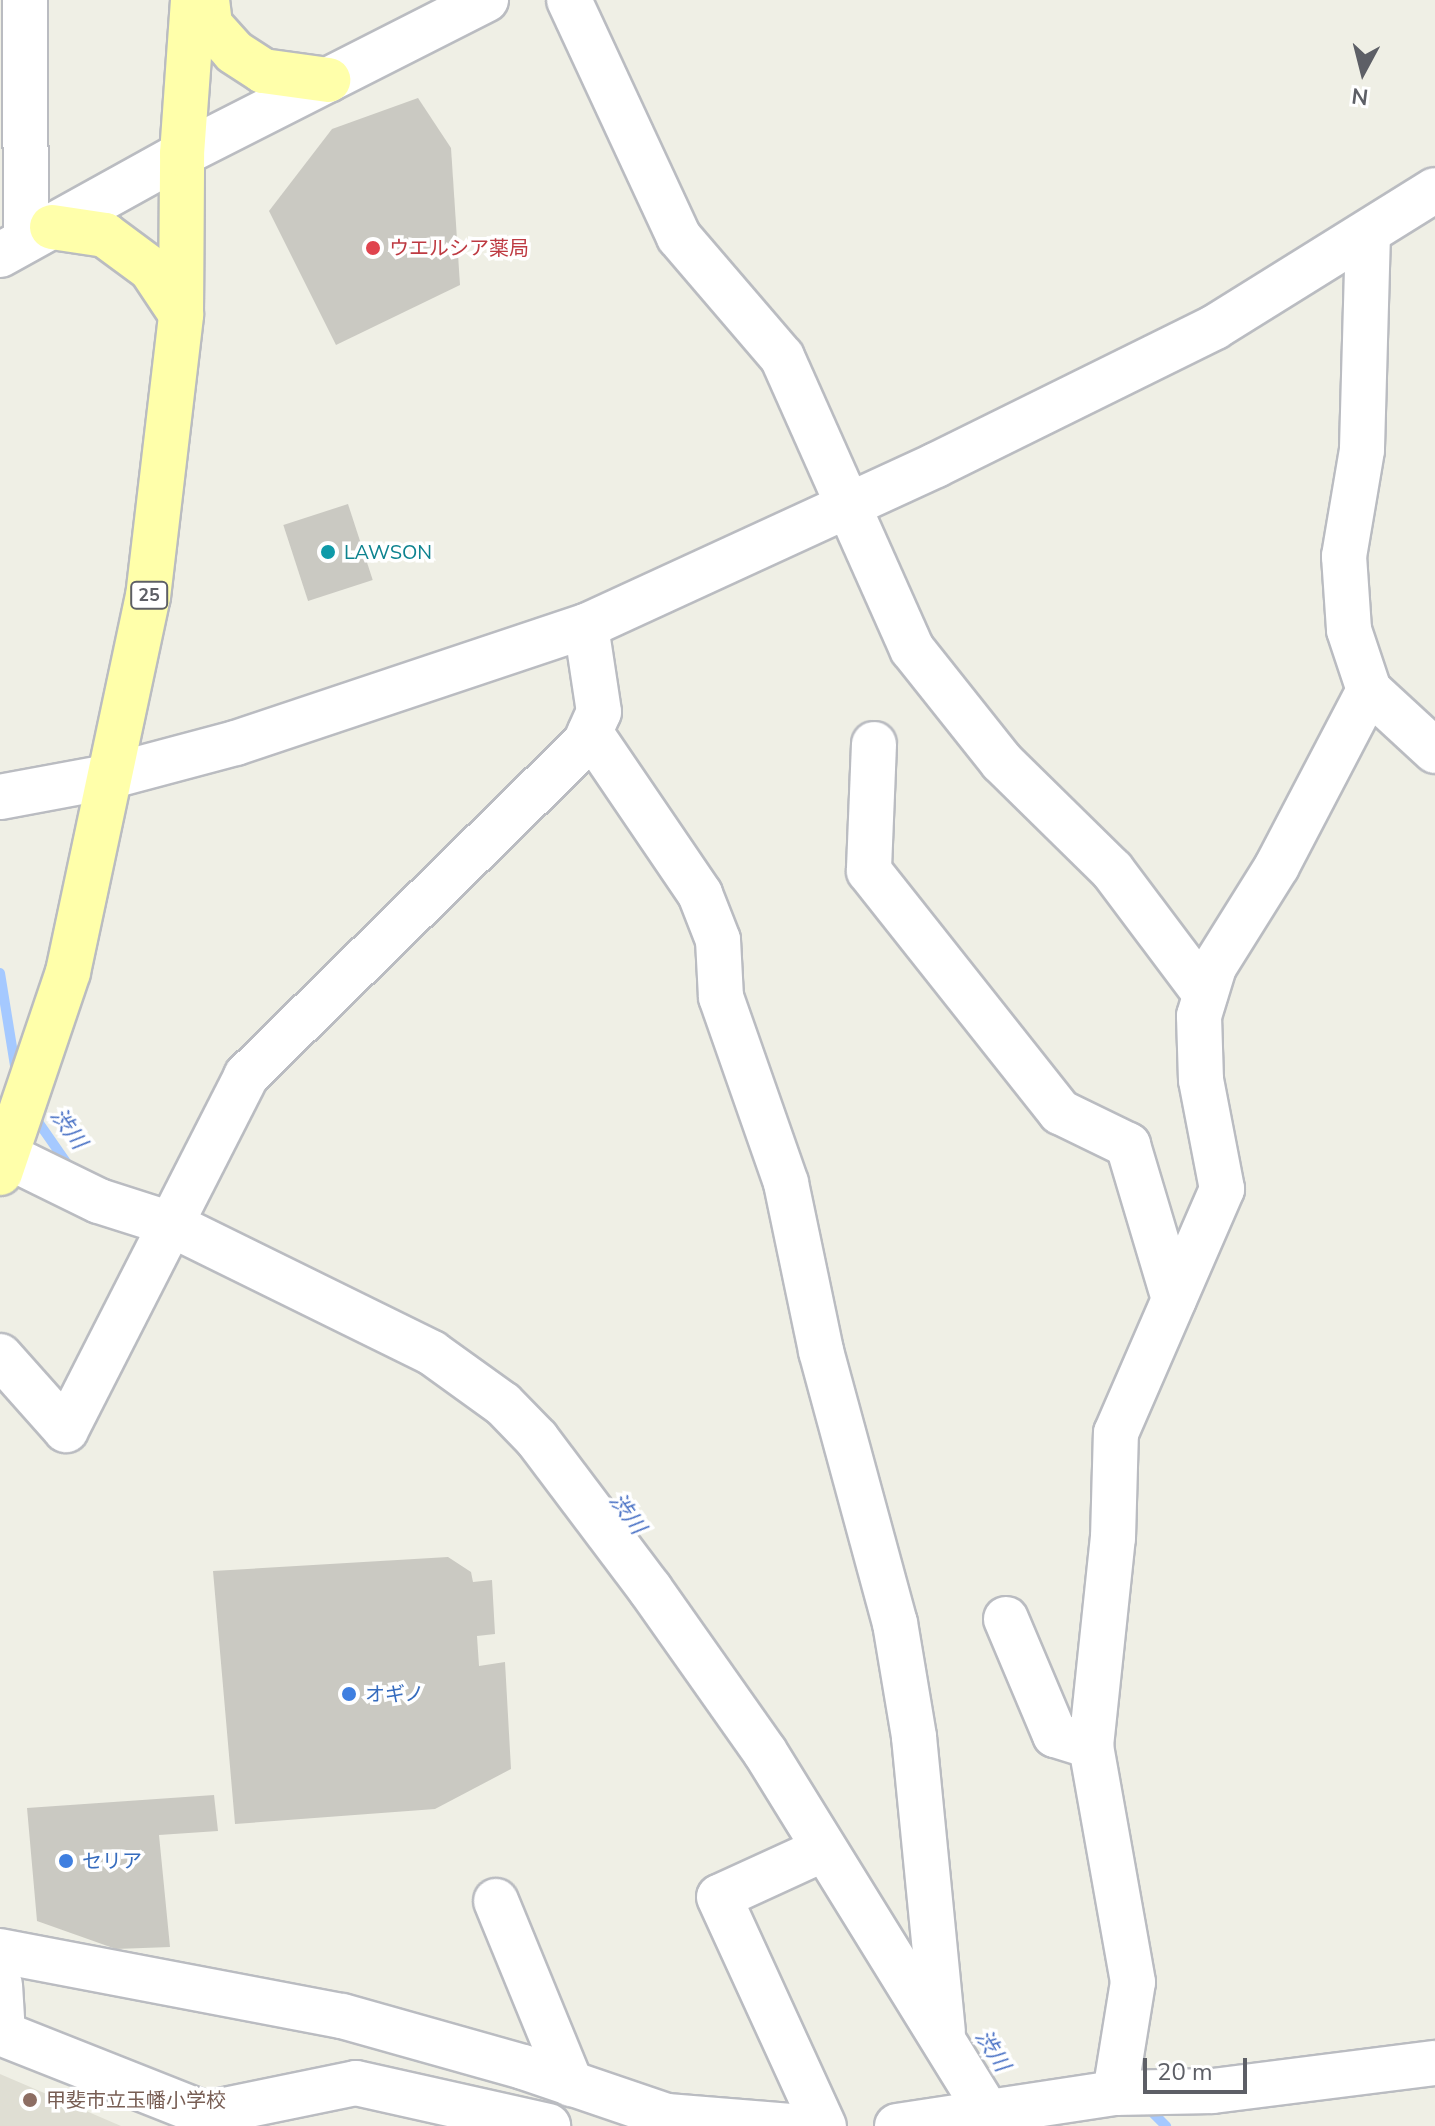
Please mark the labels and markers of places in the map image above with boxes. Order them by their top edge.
place label: ウエルシア薬局 [389,236,529,260]
marker: ウエルシア薬局 [364,239,382,257]
place label: LAWSON [344,540,432,564]
marker: LAWSON [319,543,337,561]
place label: オギノ [365,1682,425,1706]
marker: オギノ [340,1685,358,1703]
place label: セリア [82,1849,142,1873]
marker: セリア [57,1852,75,1870]
place label: 甲斐市立玉幡小学校 [46,2088,226,2112]
marker: 甲斐市立玉幡小学校 [21,2091,39,2109]

